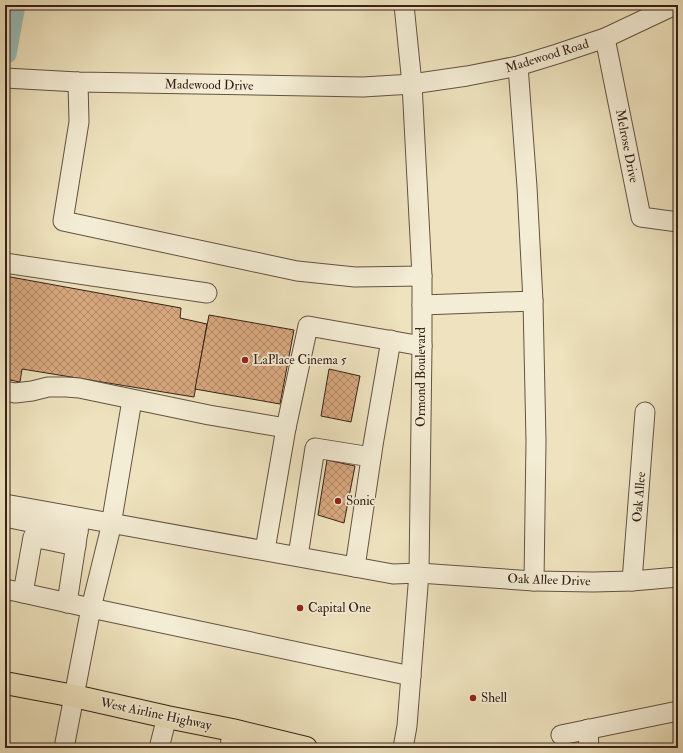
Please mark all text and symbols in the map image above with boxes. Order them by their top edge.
street label: Madewood Road [503,36,591,76]
street label: Madewood Drive [164,76,254,94]
street label: Melrose Drive [612,108,642,185]
street label: Ormond Boulevard [413,327,429,427]
place label: LaPlace Cinema 5 [253,352,347,368]
marker: LaPlace Cinema 5 [240,355,250,365]
street label: Oak Allee [629,471,649,523]
place label: Sonic [346,493,375,509]
marker: Sonic [333,496,343,506]
street label: Oak Allee Drive [507,571,591,589]
place label: Capital One [308,600,372,617]
marker: Capital One [295,603,305,613]
place label: Shell [481,690,508,706]
marker: Shell [468,693,478,703]
street label: West Airline Highway [98,694,213,735]

